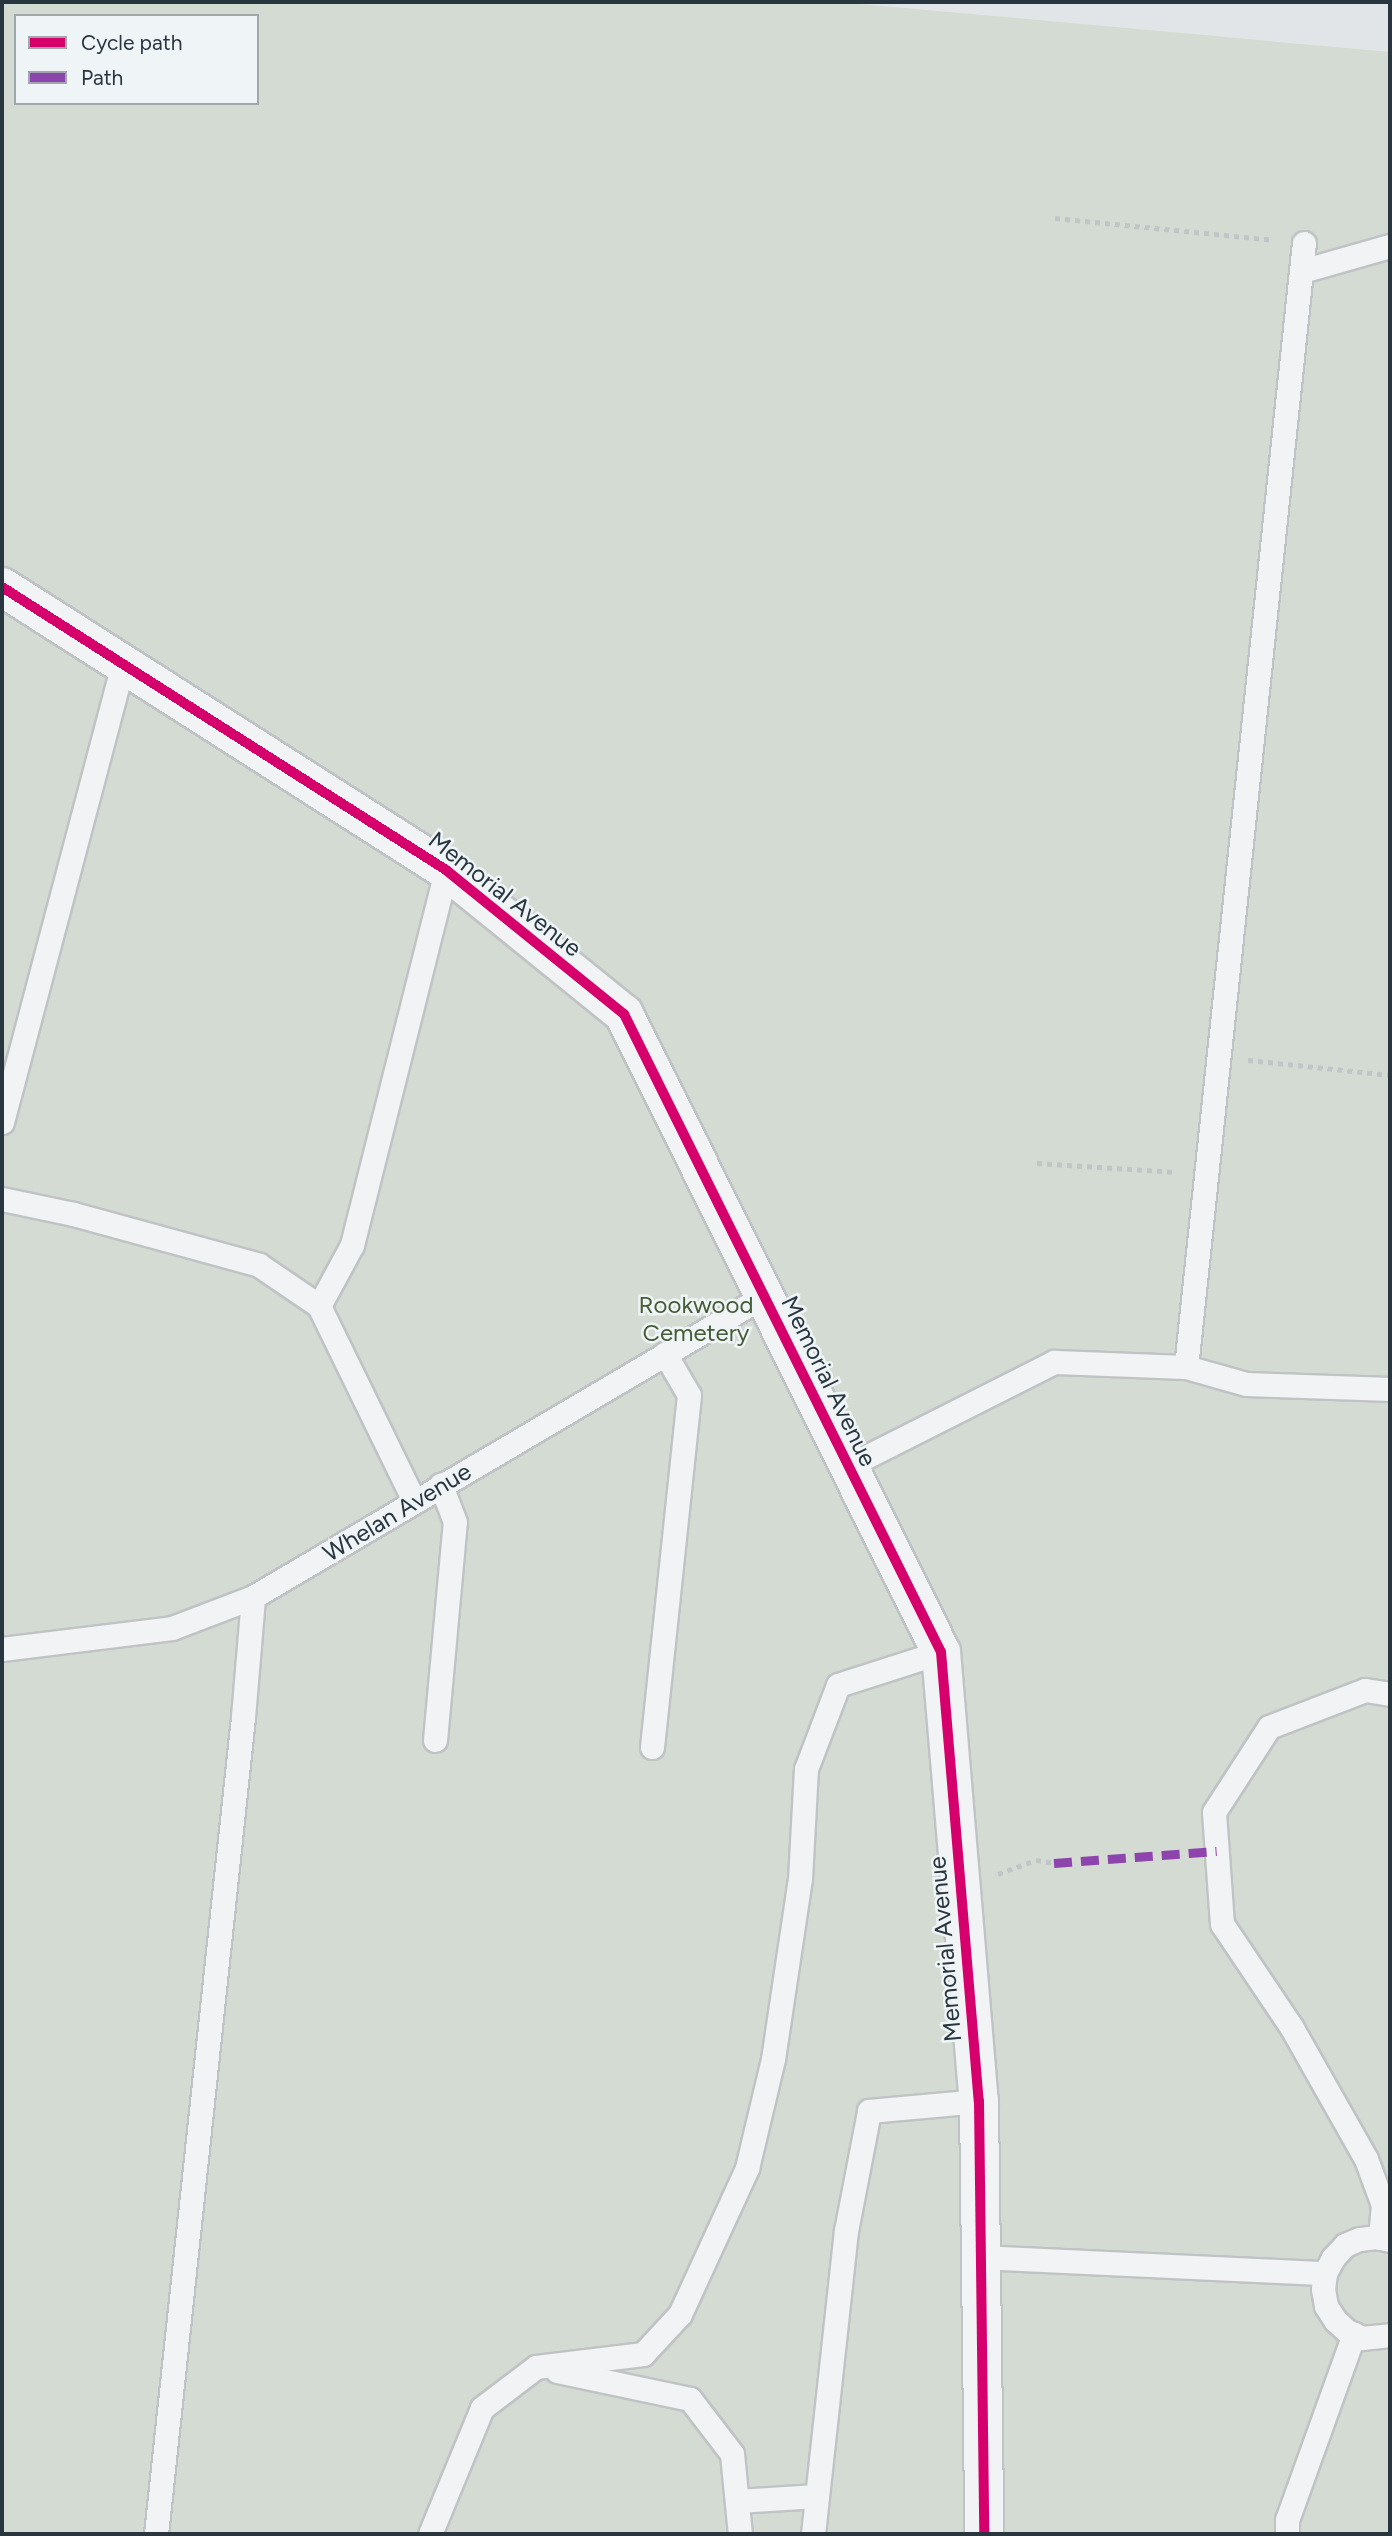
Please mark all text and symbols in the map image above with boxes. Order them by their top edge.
legend [14,14,259,105]
text: Cycle path [81,30,182,55]
text: Path [81,65,123,90]
street label: Memorial Avenue [423,825,587,963]
park label: Rookwood Cemetery [639,1291,753,1347]
street label: Memorial Avenue [775,1291,883,1471]
street label: Whelan Avenue [318,1457,476,1567]
street label: Memorial Avenue [923,1855,967,2043]

